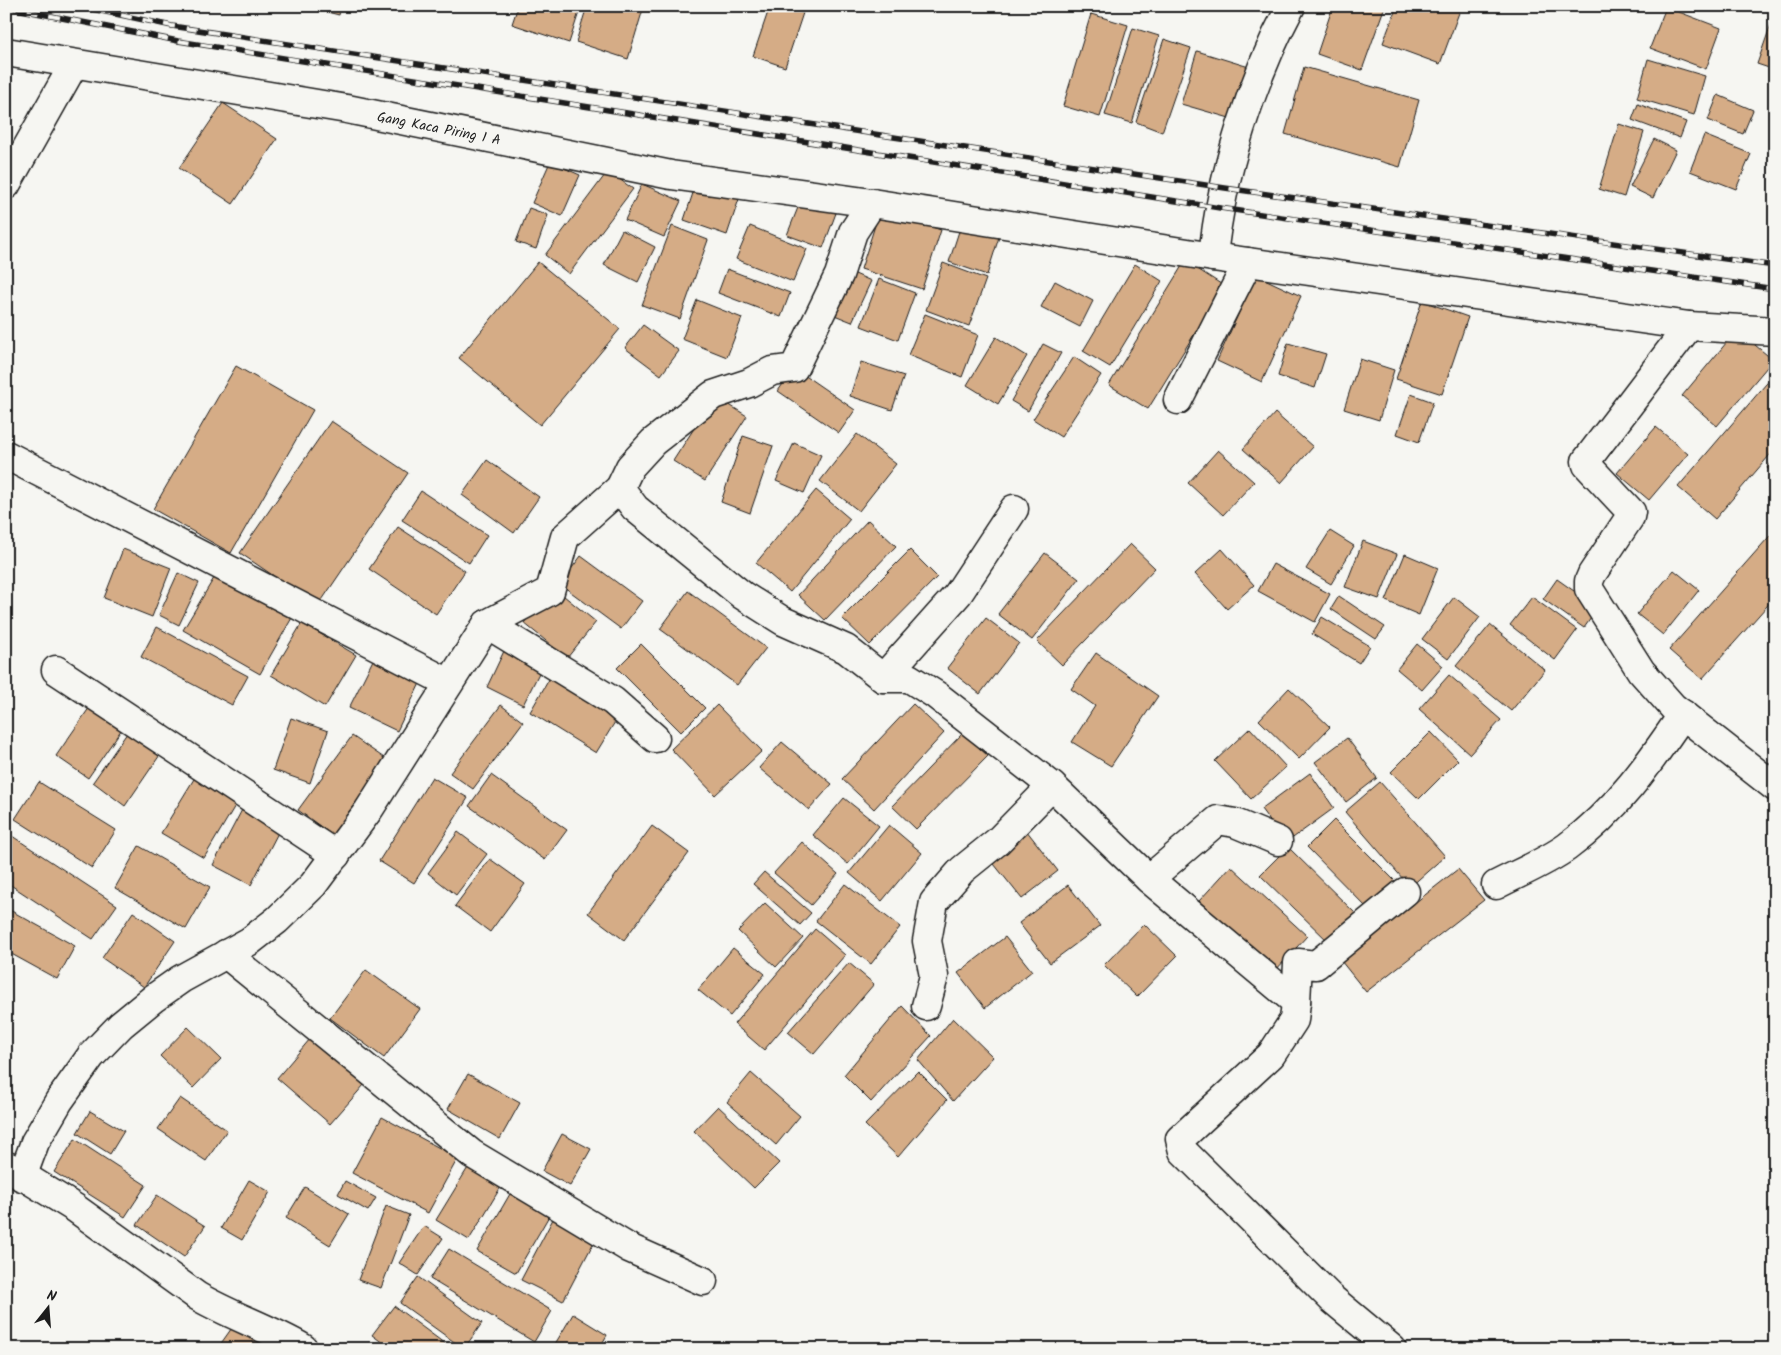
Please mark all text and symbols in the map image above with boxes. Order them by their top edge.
street label: Gang Kaca Piring 1 A [375,106,502,152]
north arrow [22,1282,72,1332]
text: N [44,1285,59,1308]

